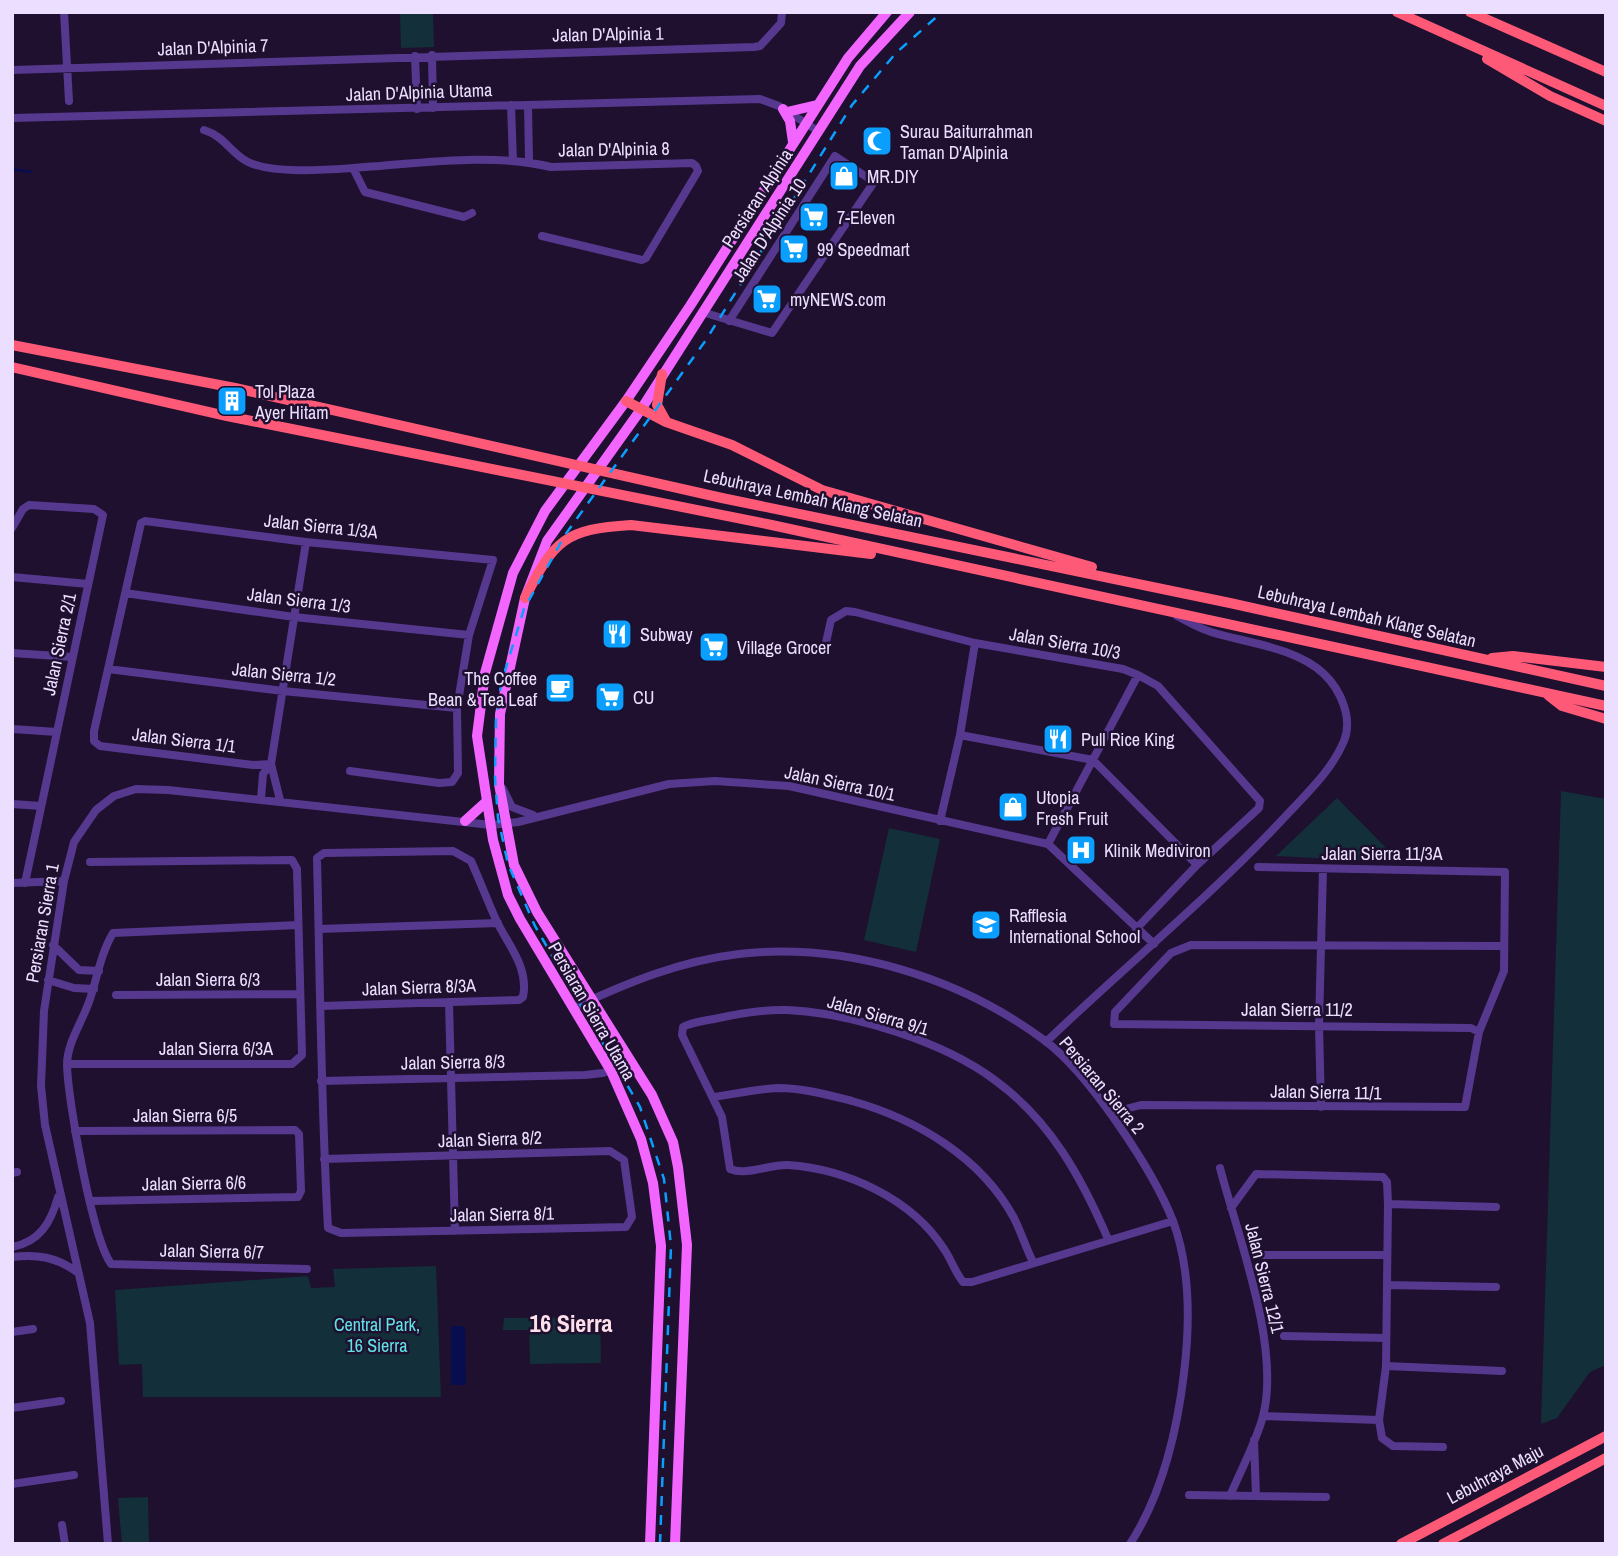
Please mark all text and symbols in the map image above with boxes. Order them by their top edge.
street label: Jalan D'Alpinia 1 [552,21,665,47]
street label: Jalan D'Alpinia 7 [157,33,269,61]
street label: Jalan D'Alpinia Utama [345,77,493,107]
place label: Surau Baiturrahman Taman D'Alpinia [900,119,1033,165]
mosque icon: Surau Baiturrahman Taman D'Alpinia [860,124,894,158]
street label: Jalan D'Alpinia 8 [558,136,670,162]
street label: Persiaran Alpinia [716,144,798,252]
shop icon: MR.DIY [827,159,861,193]
place label: MR.DIY [867,164,919,189]
street label: Jalan D'Alpinia 10 [726,173,812,287]
supermarket icon: 7-Eleven [797,200,831,234]
place label: 7-Eleven [837,205,895,230]
supermarket icon: 99 Speedmart [777,232,811,266]
place label: 99 Speedmart [817,237,910,262]
supermarket icon: myNEWS.com [750,282,784,316]
place label: myNEWS.com [790,287,886,312]
place label: Tol Plaza Ayer Hitam [254,379,329,425]
building icon: Tol Plaza Ayer Hitam [215,384,249,418]
street label: Lebuhraya Lembah Klang Selatan [701,463,925,533]
street label: Jalan Sierra 1/3A [263,508,379,544]
street label: Lebuhraya Lembah Klang Selatan [1255,579,1479,653]
street label: Jalan Sierra 1/3 [246,581,352,619]
street label: Jalan Sierra 2/1 [36,590,82,698]
restaurant icon: Subway [600,617,634,651]
street label: Jalan Sierra 10/3 [1007,621,1123,665]
place label: Subway [640,622,693,647]
supermarket icon: Village Grocer [697,630,731,664]
place label: Village Grocer [737,635,831,660]
street label: Jalan Sierra 1/2 [231,656,337,692]
place label: The Coffee Bean & Tea Leaf [428,666,538,712]
cafe icon: The Coffee Bean & Tea Leaf [543,671,577,705]
supermarket icon: CU [593,680,627,714]
place label: CU [633,685,654,710]
street label: Jalan Sierra 1/1 [131,721,238,759]
restaurant icon: Pull Rice King [1041,722,1075,756]
place label: Pull Rice King [1081,727,1175,752]
street label: Jalan Sierra 10/1 [782,759,898,807]
place label: Utopia Fresh Fruit [1036,785,1108,831]
shop icon: Utopia Fresh Fruit [996,790,1030,824]
hospital icon: Klinik Mediviron [1064,833,1098,867]
place label: Klinik Mediviron [1104,838,1211,863]
street label: Jalan Sierra 11/3A [1321,841,1443,866]
street label: Persiaran Sierra 1 [19,861,65,985]
place label: Rafflesia International School [1009,903,1140,949]
school or university icon: Rafflesia International School [969,908,1003,942]
street label: Persiaran Sierra Utama [542,937,642,1085]
street label: Jalan Sierra 6/3 [156,967,260,992]
street label: Jalan Sierra 8/3A [362,973,477,1001]
street label: Jalan Sierra 9/1 [824,989,932,1042]
street label: Jalan Sierra 11/2 [1241,997,1353,1022]
street label: Persiaran Sierra 2 [1054,1031,1150,1139]
street label: Jalan Sierra 6/3A [159,1036,273,1061]
street label: Jalan Sierra 8/3 [401,1049,505,1075]
street label: Jalan Sierra 11/1 [1270,1079,1383,1105]
street label: Jalan Sierra 6/5 [133,1103,237,1128]
street label: Jalan Sierra 8/2 [437,1125,543,1153]
street label: Jalan Sierra 6/6 [142,1170,246,1196]
street label: Jalan Sierra 8/1 [450,1201,555,1227]
street label: Jalan Sierra 12/1 [1239,1220,1291,1336]
street label: Jalan Sierra 6/7 [160,1238,264,1264]
district label: 16 Sierra [529,1307,613,1339]
park label: Central Park, 16 Sierra [334,1312,420,1358]
street label: Lebuhraya Maju [1442,1438,1548,1510]

